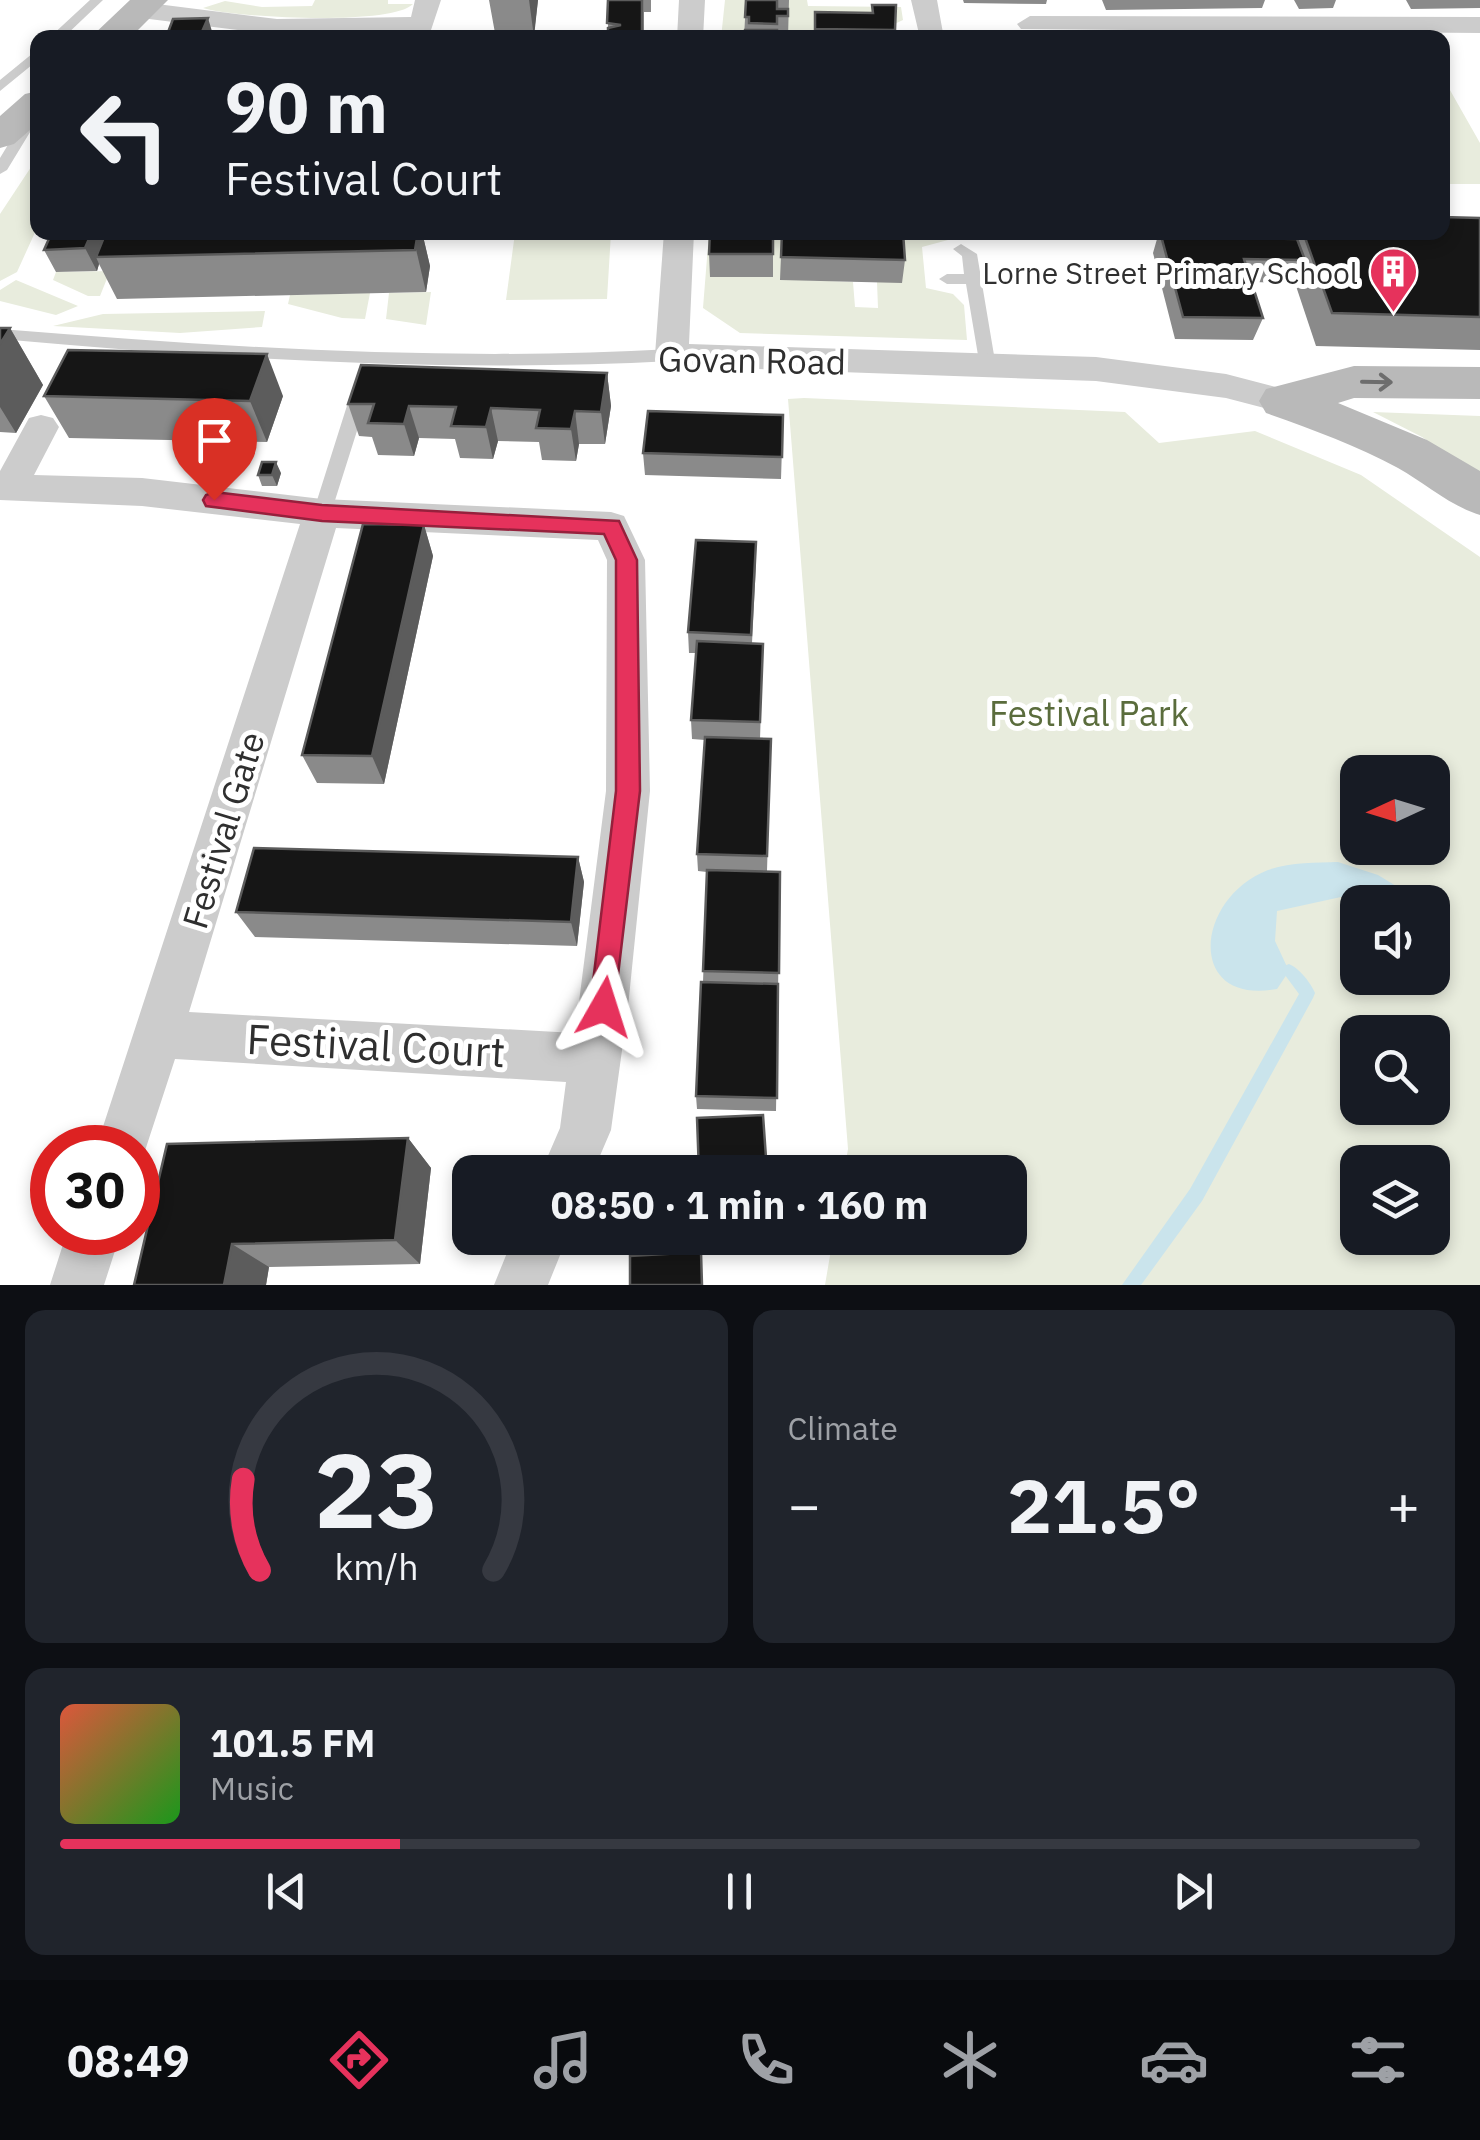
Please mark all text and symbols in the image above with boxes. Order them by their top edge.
text: 90 m [225,61,388,152]
icon: left [60,70,190,200]
text: Festival Court [225,149,502,207]
building icon: Lorne Street Primary School [1367,246,1419,314]
place label: Lorne Street Primary School [982,253,1358,292]
street label: Govan Road [658,335,846,385]
one-way arrow [1360,372,1393,392]
pin [172,398,257,501]
icon: arrive [187,413,242,468]
park label: Festival Park [989,690,1189,736]
street label: Festival Gate [171,726,275,934]
north arrow [1340,755,1450,865]
map controls [1340,755,1450,1255]
button: sound [1340,885,1450,995]
position arrow [552,955,656,1059]
street label: Festival Court [245,1011,507,1079]
button: search [1340,1015,1450,1125]
speed limit sign: 30 [30,1125,160,1255]
button: layers [1340,1145,1450,1255]
text: 08:50 · 1 min · 160 m [551,1180,928,1229]
text: Climate [788,1407,898,1449]
text: 23 [314,1421,439,1557]
text: 21.5° [1007,1456,1201,1554]
text: − [788,1469,821,1540]
text: + [1387,1469,1420,1540]
text: km/h [334,1543,418,1590]
text: 101.5 FM [210,1718,375,1767]
text: Music [210,1767,294,1809]
icon: previous [259,1864,314,1919]
icon: pause [712,1864,767,1919]
icon: next [1166,1864,1221,1919]
icon: directions [324,2025,394,2095]
icon: music [528,2025,598,2095]
icon: phone [731,2025,801,2095]
icon: climate [935,2025,1005,2095]
icon: car [1139,2025,1209,2095]
icon: filters [1343,2025,1413,2095]
text: 08:49 [67,2031,190,2089]

